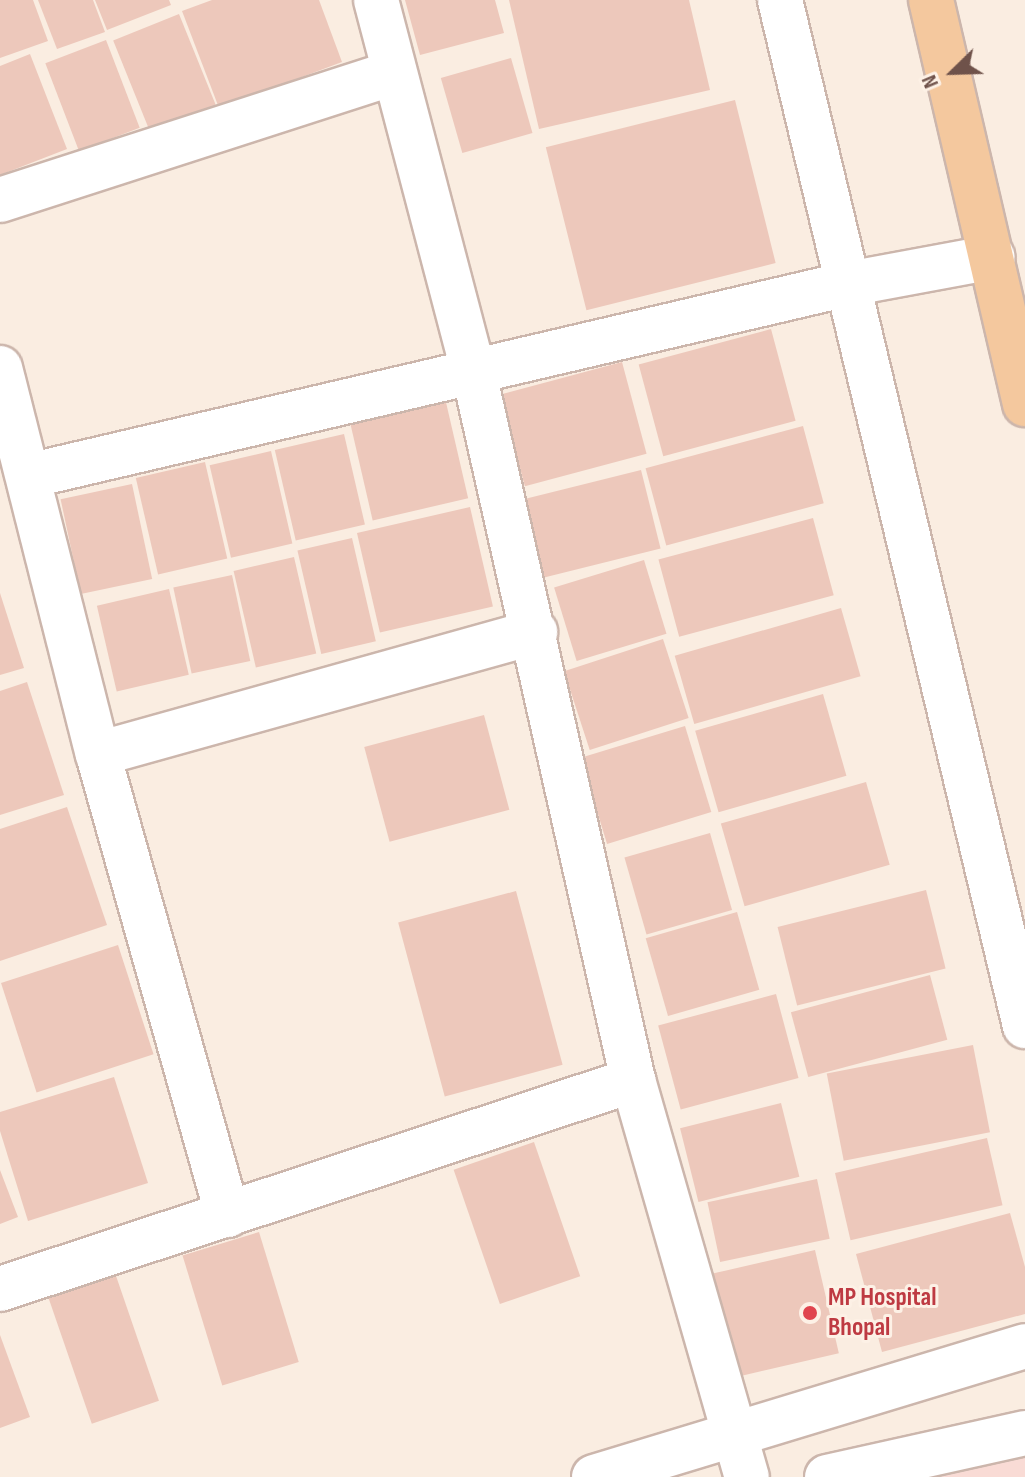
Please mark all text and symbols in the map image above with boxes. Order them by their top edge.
north arrow [913,32,993,112]
text: N [916,71,945,92]
place label: MP Hospital Bhopal [828,1282,936,1344]
marker: MP Hospital Bhopal [799,1302,821,1324]

